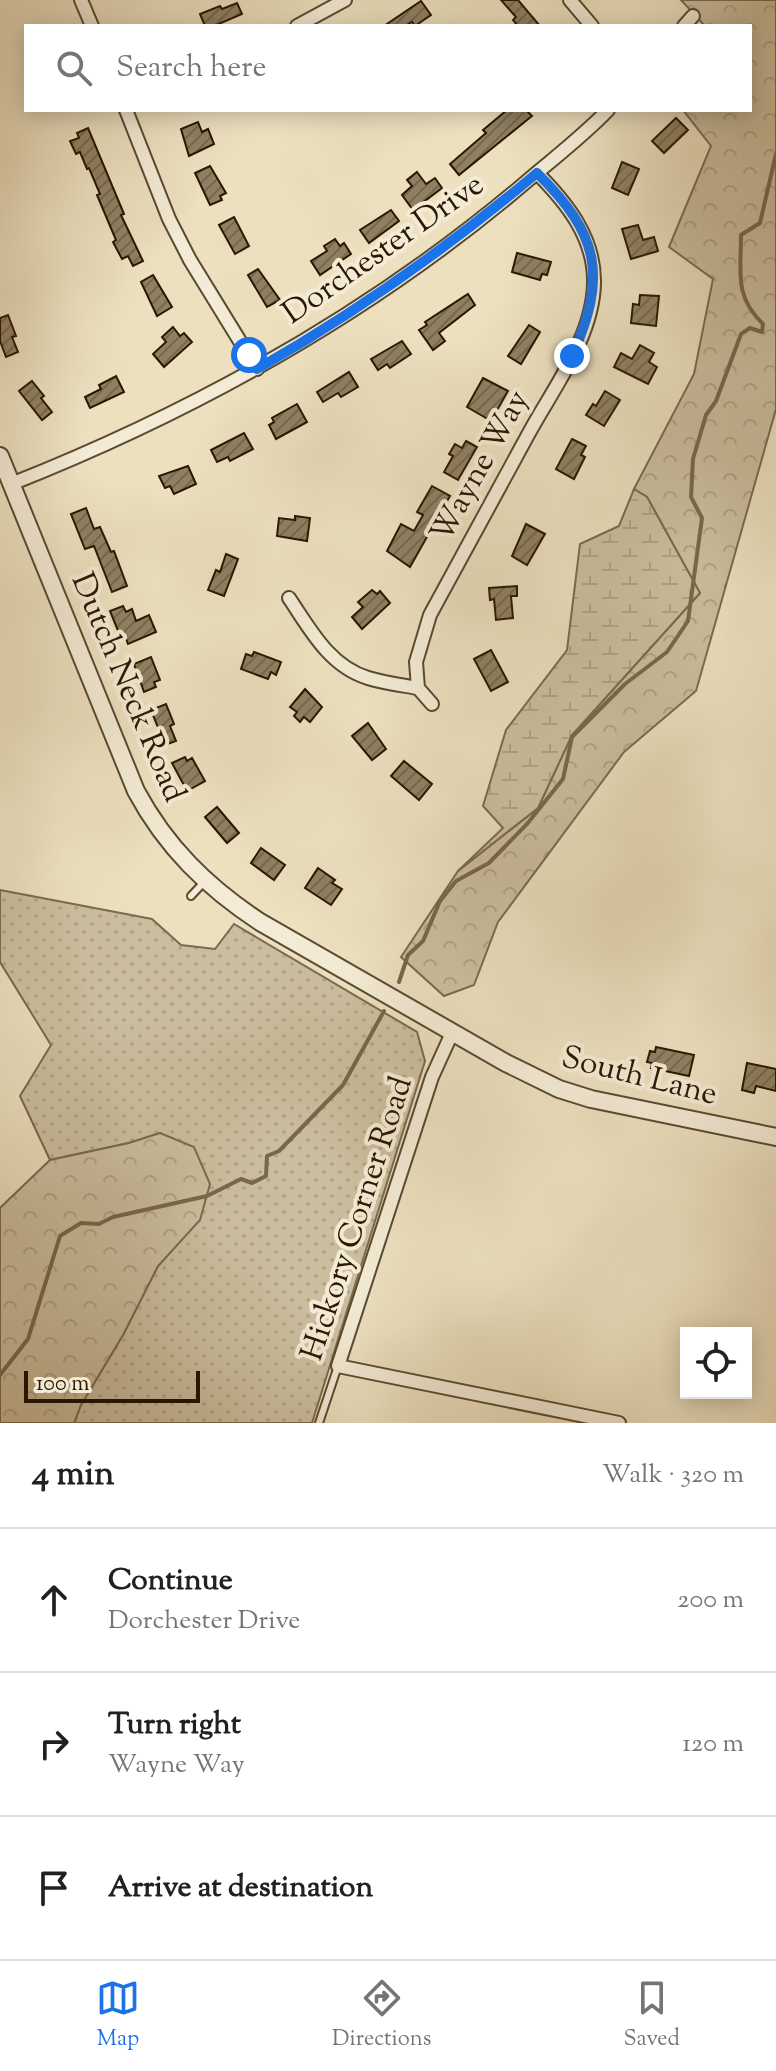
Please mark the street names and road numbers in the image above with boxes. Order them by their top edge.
street label: Dorchester Drive [274,163,494,337]
street label: Wayne Way [420,382,542,552]
street label: Dutch Neck Road [58,566,196,810]
street label: South Lane [556,1035,722,1119]
street label: Hickory Corner Road [290,1071,426,1367]

